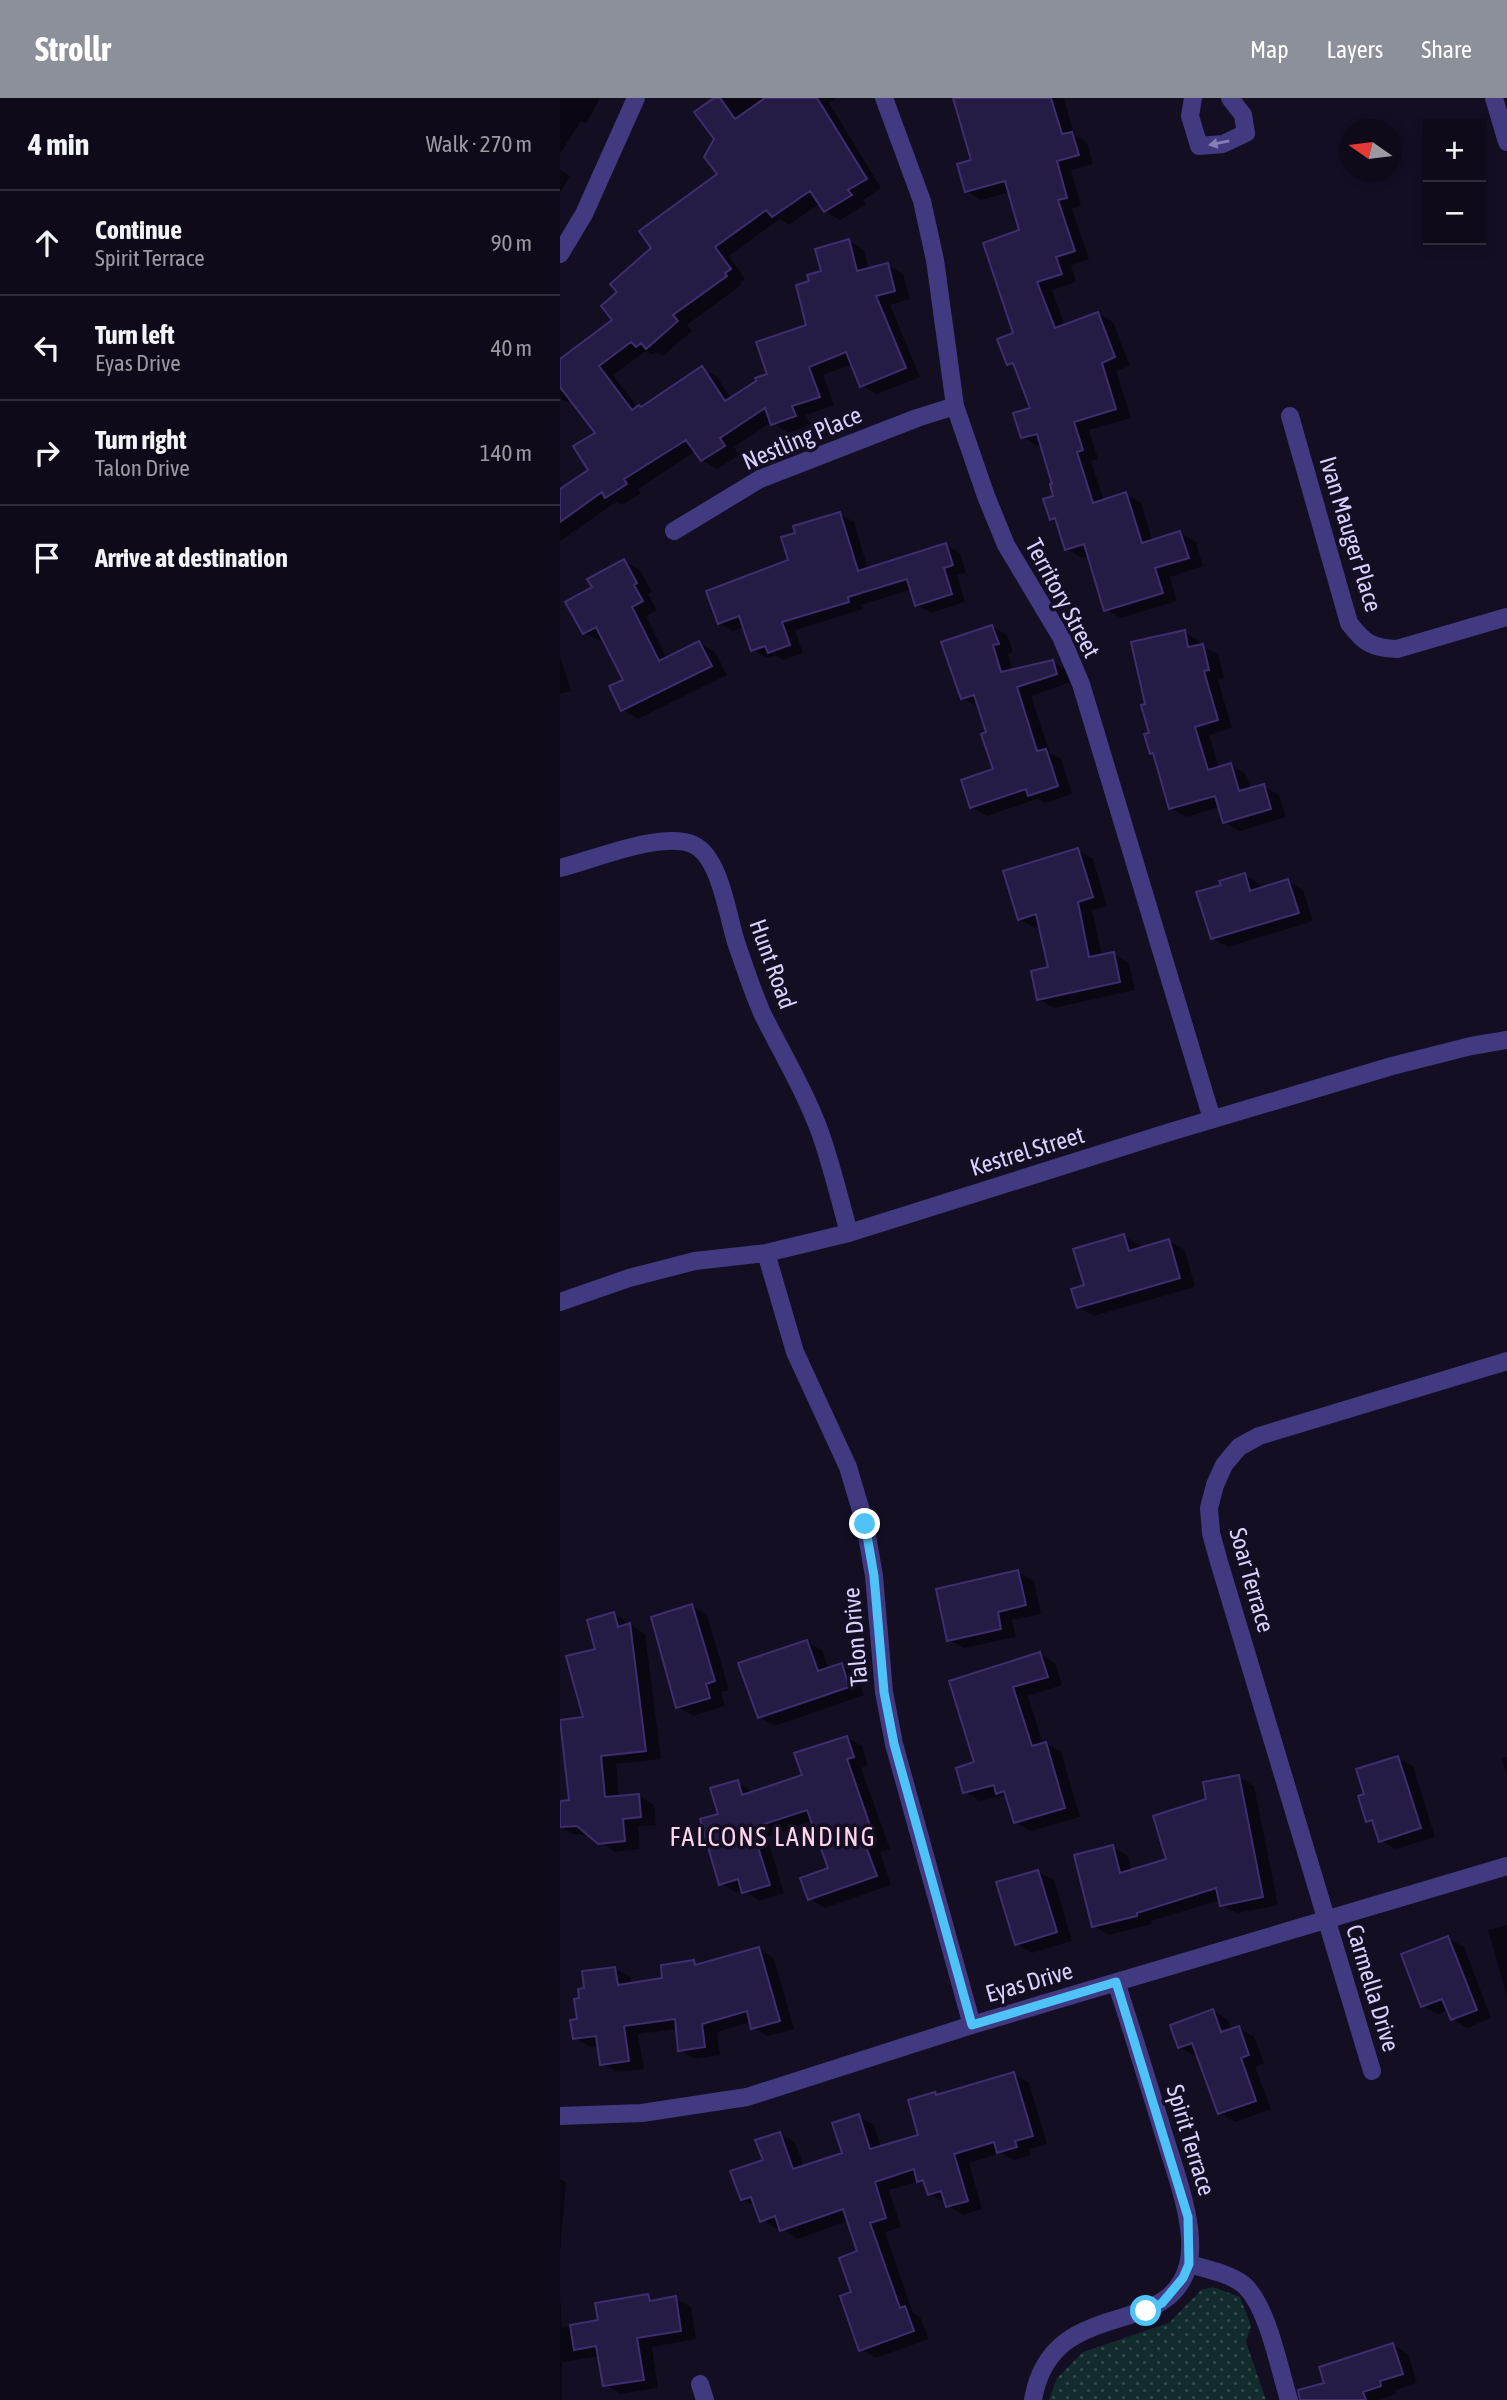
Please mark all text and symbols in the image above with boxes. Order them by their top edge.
text: Strollr [35,30,111,68]
text: Map [1250,36,1289,63]
text: Layers [1327,36,1383,63]
text: Share [1421,36,1472,63]
north arrow [1339,119,1402,182]
map controls [1423,119,1486,245]
button: + [1423,119,1486,182]
text: 4 min [28,127,89,161]
text: Walk · 270 m [426,131,532,157]
one-way arrow [1208,137,1230,148]
button: − [1423,182,1486,245]
text: Continue [95,215,182,245]
icon: ahead [28,224,66,262]
text: 90 m [491,230,532,256]
text: Spirit Terrace [95,245,205,271]
text: Turn left [95,320,175,350]
icon: left [28,329,66,367]
text: 40 m [491,335,532,361]
text: Eyas Drive [95,350,181,376]
street label: Nestling Place [738,401,866,475]
text: Turn right [95,425,186,455]
icon: right [28,434,66,472]
text: 140 m [480,440,532,466]
street label: Ivan Mauger Place [1315,453,1387,615]
text: Talon Drive [95,455,190,481]
street label: Territory Street [1020,534,1106,662]
icon: arrive [28,539,66,577]
text: Arrive at destination [95,543,288,573]
street label: Hunt Road [744,916,802,1012]
street label: Kestrel Street [967,1121,1087,1181]
route end [849,1508,880,1539]
street label: Soar Terrace [1224,1525,1280,1635]
street label: Talon Drive [837,1587,873,1687]
district label: FALCONS LANDING [670,1822,876,1852]
street label: Carmella Drive [1341,1921,1405,2055]
street label: Eyas Drive [982,1957,1076,2007]
street label: Spirit Terrace [1161,2081,1221,2199]
route start [1130,2295,1161,2326]

